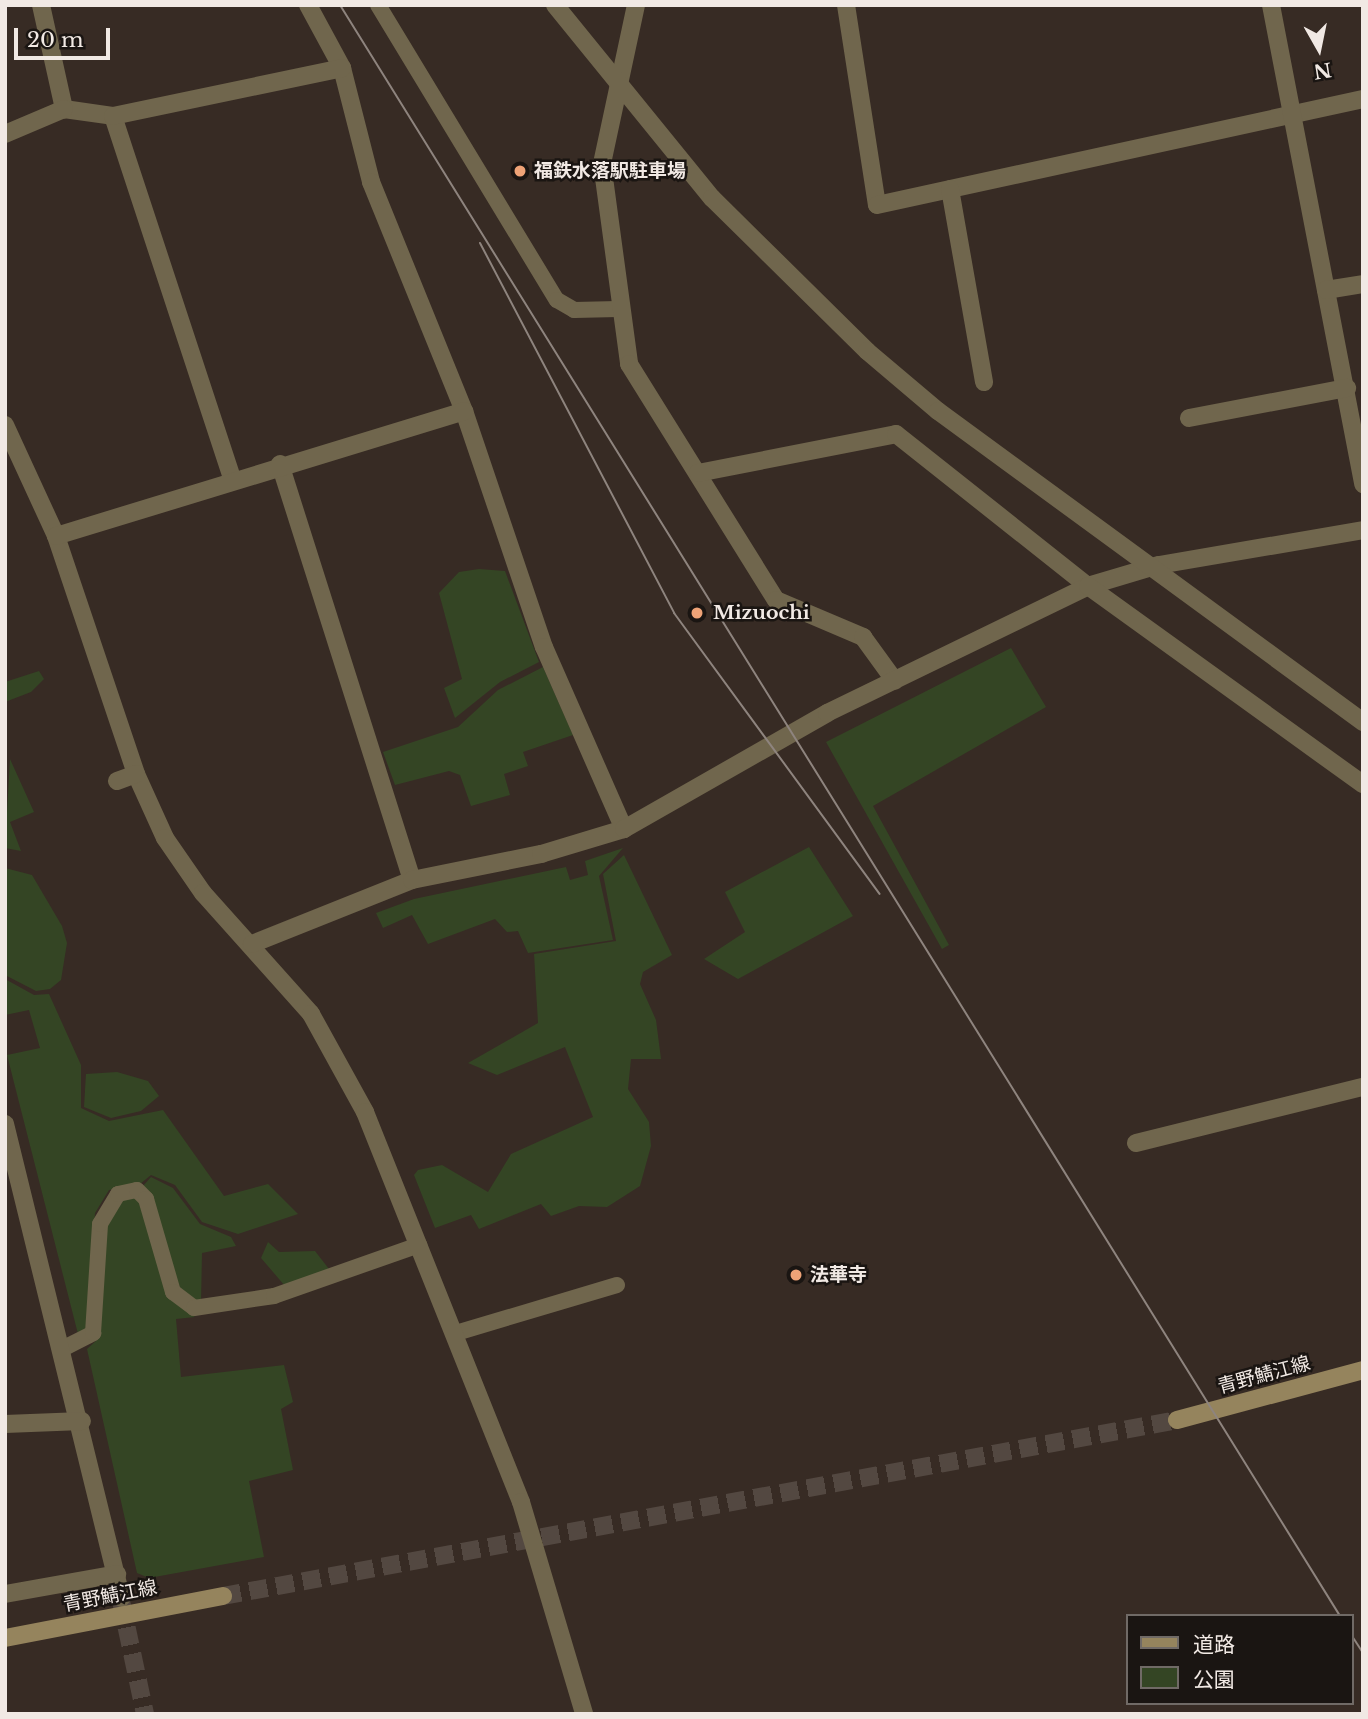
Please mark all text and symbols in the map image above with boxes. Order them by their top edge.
scale bar [18,14,114,58]
north arrow [1284,14,1354,84]
text: 20 m [27,27,84,53]
text: N [1312,57,1333,83]
place label: 福鉄水落駅駐車場 [534,160,686,182]
marker: 福鉄水落駅駐車場 [512,163,528,179]
place label: Mizuochi [713,602,810,624]
marker: Mizuochi [687,603,707,623]
place label: 法華寺 [810,1264,867,1286]
marker: 法華寺 [788,1267,804,1283]
street label: 青野鯖江線 [1215,1352,1313,1398]
street label: 青野鯖江線 [61,1576,159,1616]
legend [1126,1614,1354,1705]
text: 道路 [1193,1632,1235,1658]
text: 公園 [1193,1667,1235,1693]

